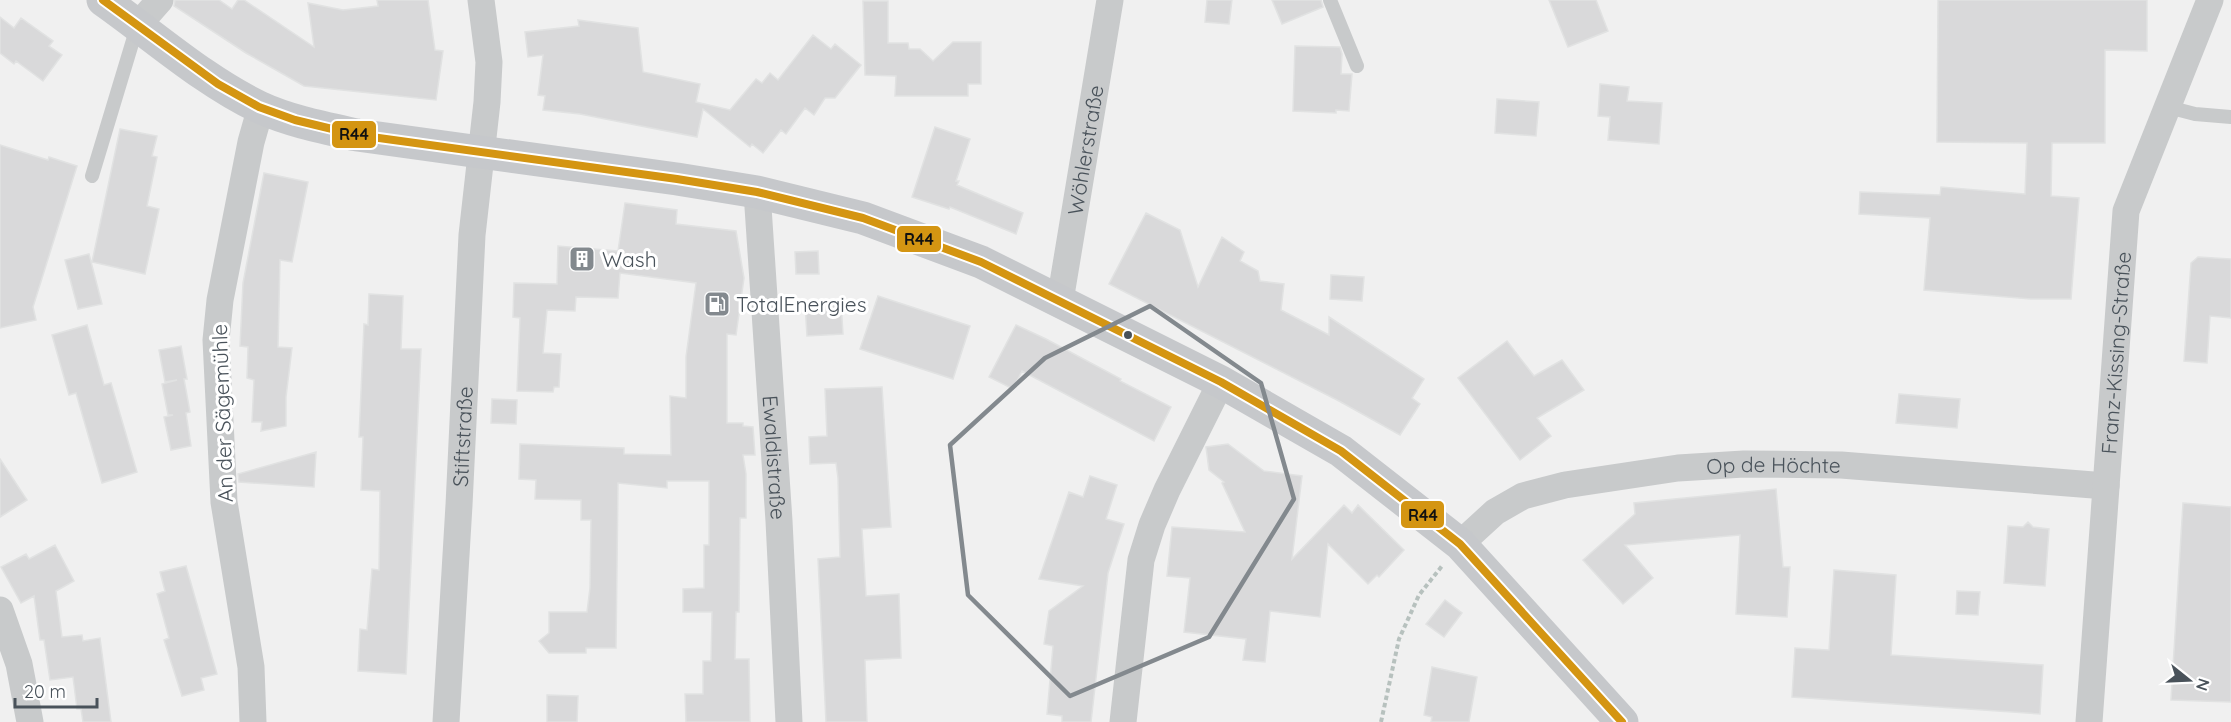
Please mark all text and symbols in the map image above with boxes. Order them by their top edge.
street label: Wöhlerstraße [1061,83,1109,217]
line badge: R44 [331,120,377,149]
text: R44 [339,124,369,144]
line badge: R44 [896,225,942,253]
text: R44 [904,229,934,249]
building icon: Wash [567,244,597,274]
place label: Wash [602,246,657,272]
street label: Franz-Kissing-Straße [2095,251,2136,455]
fuel station icon: TotalEnergies [702,289,732,319]
place label: TotalEnergies [736,291,867,317]
street label: An der Sägemühle [206,323,238,503]
unlabelled marker [1122,329,1134,341]
street label: Stiftstraße [447,386,478,487]
street label: Ewaldistraße [758,394,792,520]
street label: Op de Höchte [1706,451,1841,479]
line badge: R44 [1400,500,1445,529]
text: R44 [1408,505,1438,525]
north arrow [2159,650,2219,710]
scale bar [15,671,98,709]
text: N [2192,676,2215,693]
text: 20 m [24,680,66,703]

